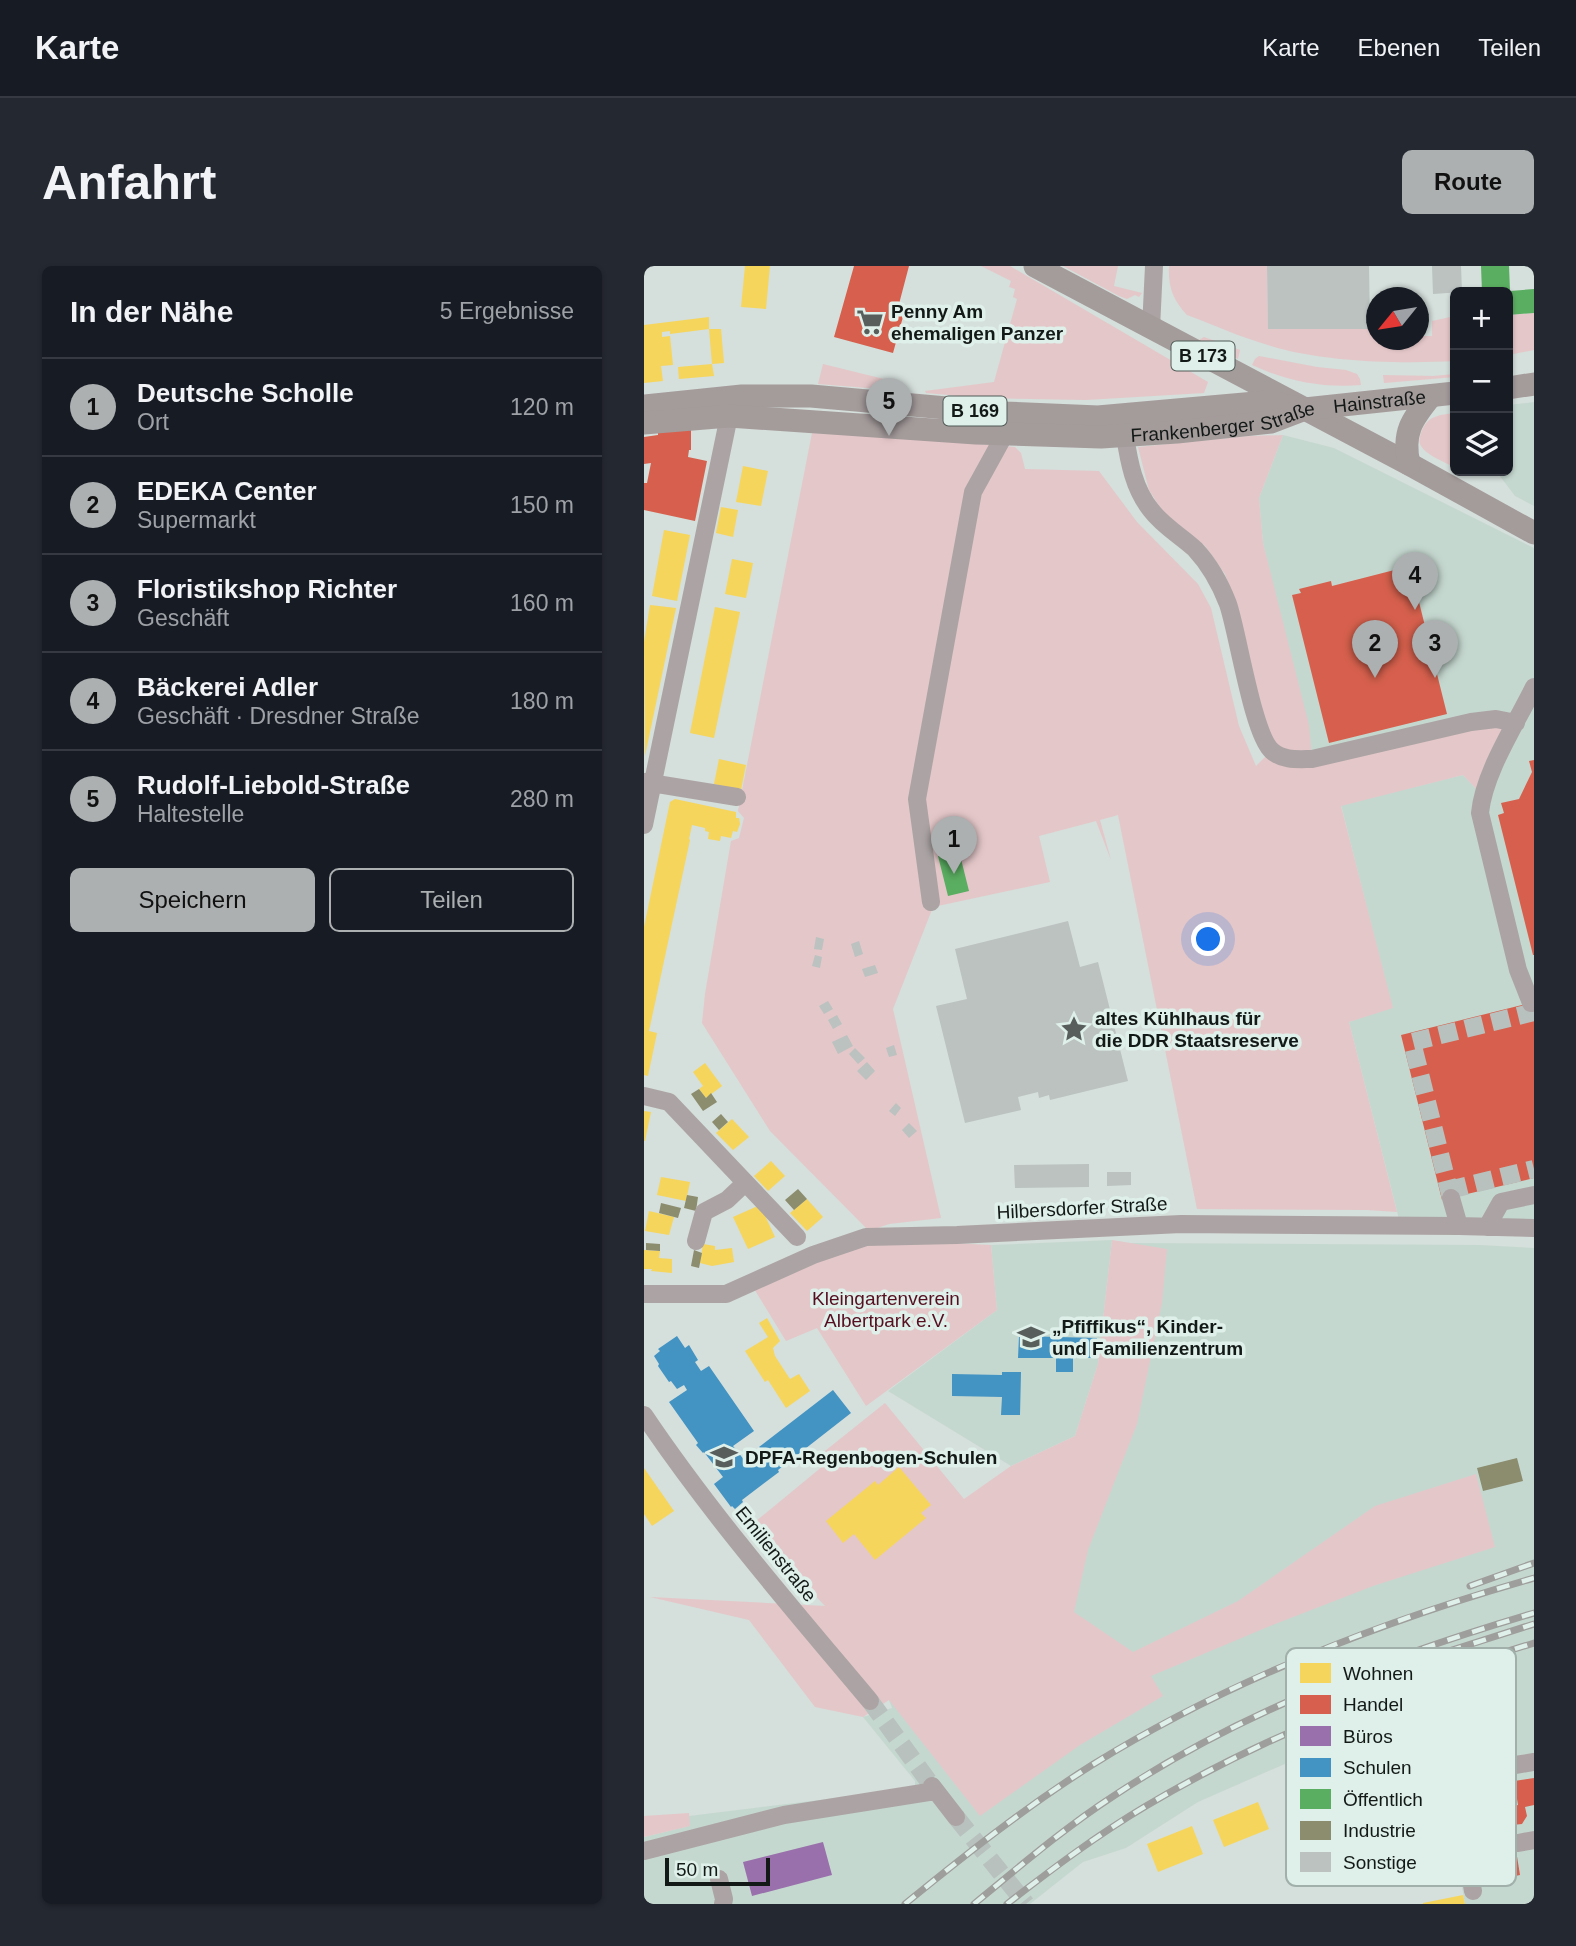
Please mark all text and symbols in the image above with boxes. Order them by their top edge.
text: Karte [35,29,119,66]
text: Karte [1262,34,1320,61]
text: Ebenen [1358,34,1440,61]
text: Teilen [1478,34,1541,61]
button: Route [1402,150,1534,214]
text: Anfahrt [42,155,216,209]
north arrow [1366,287,1429,350]
map controls [1450,287,1513,476]
button: + [1450,287,1513,350]
text: In der Nähe [70,295,233,328]
text: 5 Ergebnisse [440,298,574,324]
place label: Penny Am ehemaligen Panzer [891,301,1064,344]
supermarket icon: Penny Am ehemaligen Panzer [855,307,885,337]
road number: B 173 [1172,342,1234,370]
button: − [1450,350,1513,413]
text: Deutsche Scholle [137,378,354,408]
pin: 5 [866,378,912,436]
street label: Hainstraße [1332,386,1427,416]
text: 1 [87,394,99,420]
text: 120 m [510,394,574,420]
road number: B 169 [944,396,1006,426]
street label: Frankenberger Straße [1130,398,1316,446]
text: Ort [137,409,169,435]
button: layers [1450,413,1513,476]
text: EDEKA Center [137,476,317,506]
text: 2 [87,492,99,518]
text: 150 m [510,492,574,518]
text: Supermarkt [137,507,256,533]
pin: 4 [1392,552,1438,610]
text: Floristikshop Richter [137,574,397,604]
text: 3 [87,590,99,616]
text: 160 m [510,590,574,616]
text: Geschäft [137,605,229,631]
pin: 2 [1352,620,1398,678]
pin: 3 [1412,620,1458,678]
text: Bäckerei Adler [137,672,318,702]
text: 4 [87,688,99,714]
text: 180 m [510,688,574,714]
text: Geschäft · Dresdner Straße [137,703,420,729]
text: Rudolf-Liebold-Straße [137,770,410,800]
text: 5 [87,786,99,812]
text: 280 m [510,786,574,812]
text: Haltestelle [137,801,244,827]
pin: 1 [931,816,977,874]
button: Speichern [70,868,315,932]
button: Teilen [329,868,574,932]
your location [1191,922,1225,956]
place label: altes Kühlhaus für die DDR Staatsreserve [1095,1008,1299,1051]
place icon: altes Kühlhaus für die DDR Staatsreserve [1059,1014,1089,1044]
street label: Hilbersdorfer Straße [996,1193,1168,1223]
park label: Kleingartenverein Albertpark e.V. [812,1288,960,1331]
place label: „Pfiffikus“, Kinder- und Familienzentrum [1052,1316,1243,1359]
school or university icon: „Pfiffikus“, Kinder- und Familienzentrum [1016,1322,1046,1352]
school or university icon: DPFA-Regenbogen-Schulen [709,1442,739,1472]
place label: DPFA-Regenbogen-Schulen [745,1447,997,1468]
street label: Emilienstraße [731,1502,821,1606]
legend [1286,1648,1516,1886]
text: Wohnen [1343,1663,1413,1684]
text: Handel [1343,1694,1403,1715]
text: Büros [1343,1726,1393,1747]
text: Schulen [1343,1757,1412,1778]
text: Öffentlich [1343,1789,1423,1810]
text: Industrie [1343,1820,1416,1841]
text: Sonstige [1343,1852,1417,1873]
scale bar [665,1855,770,1887]
text: 50 m [676,1859,718,1880]

